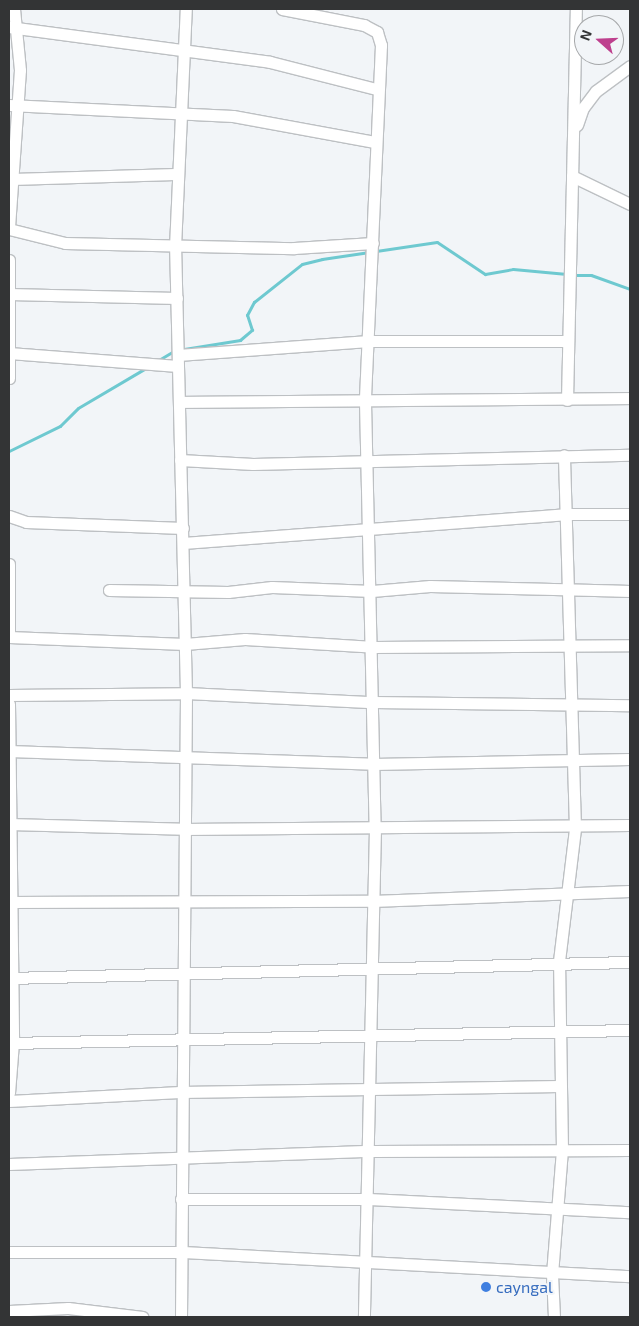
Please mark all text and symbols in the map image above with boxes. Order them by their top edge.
north arrow [574,15,624,65]
text: N [576,27,595,43]
place label: cayngal [496,1277,553,1297]
marker: cayngal [480,1281,492,1293]

